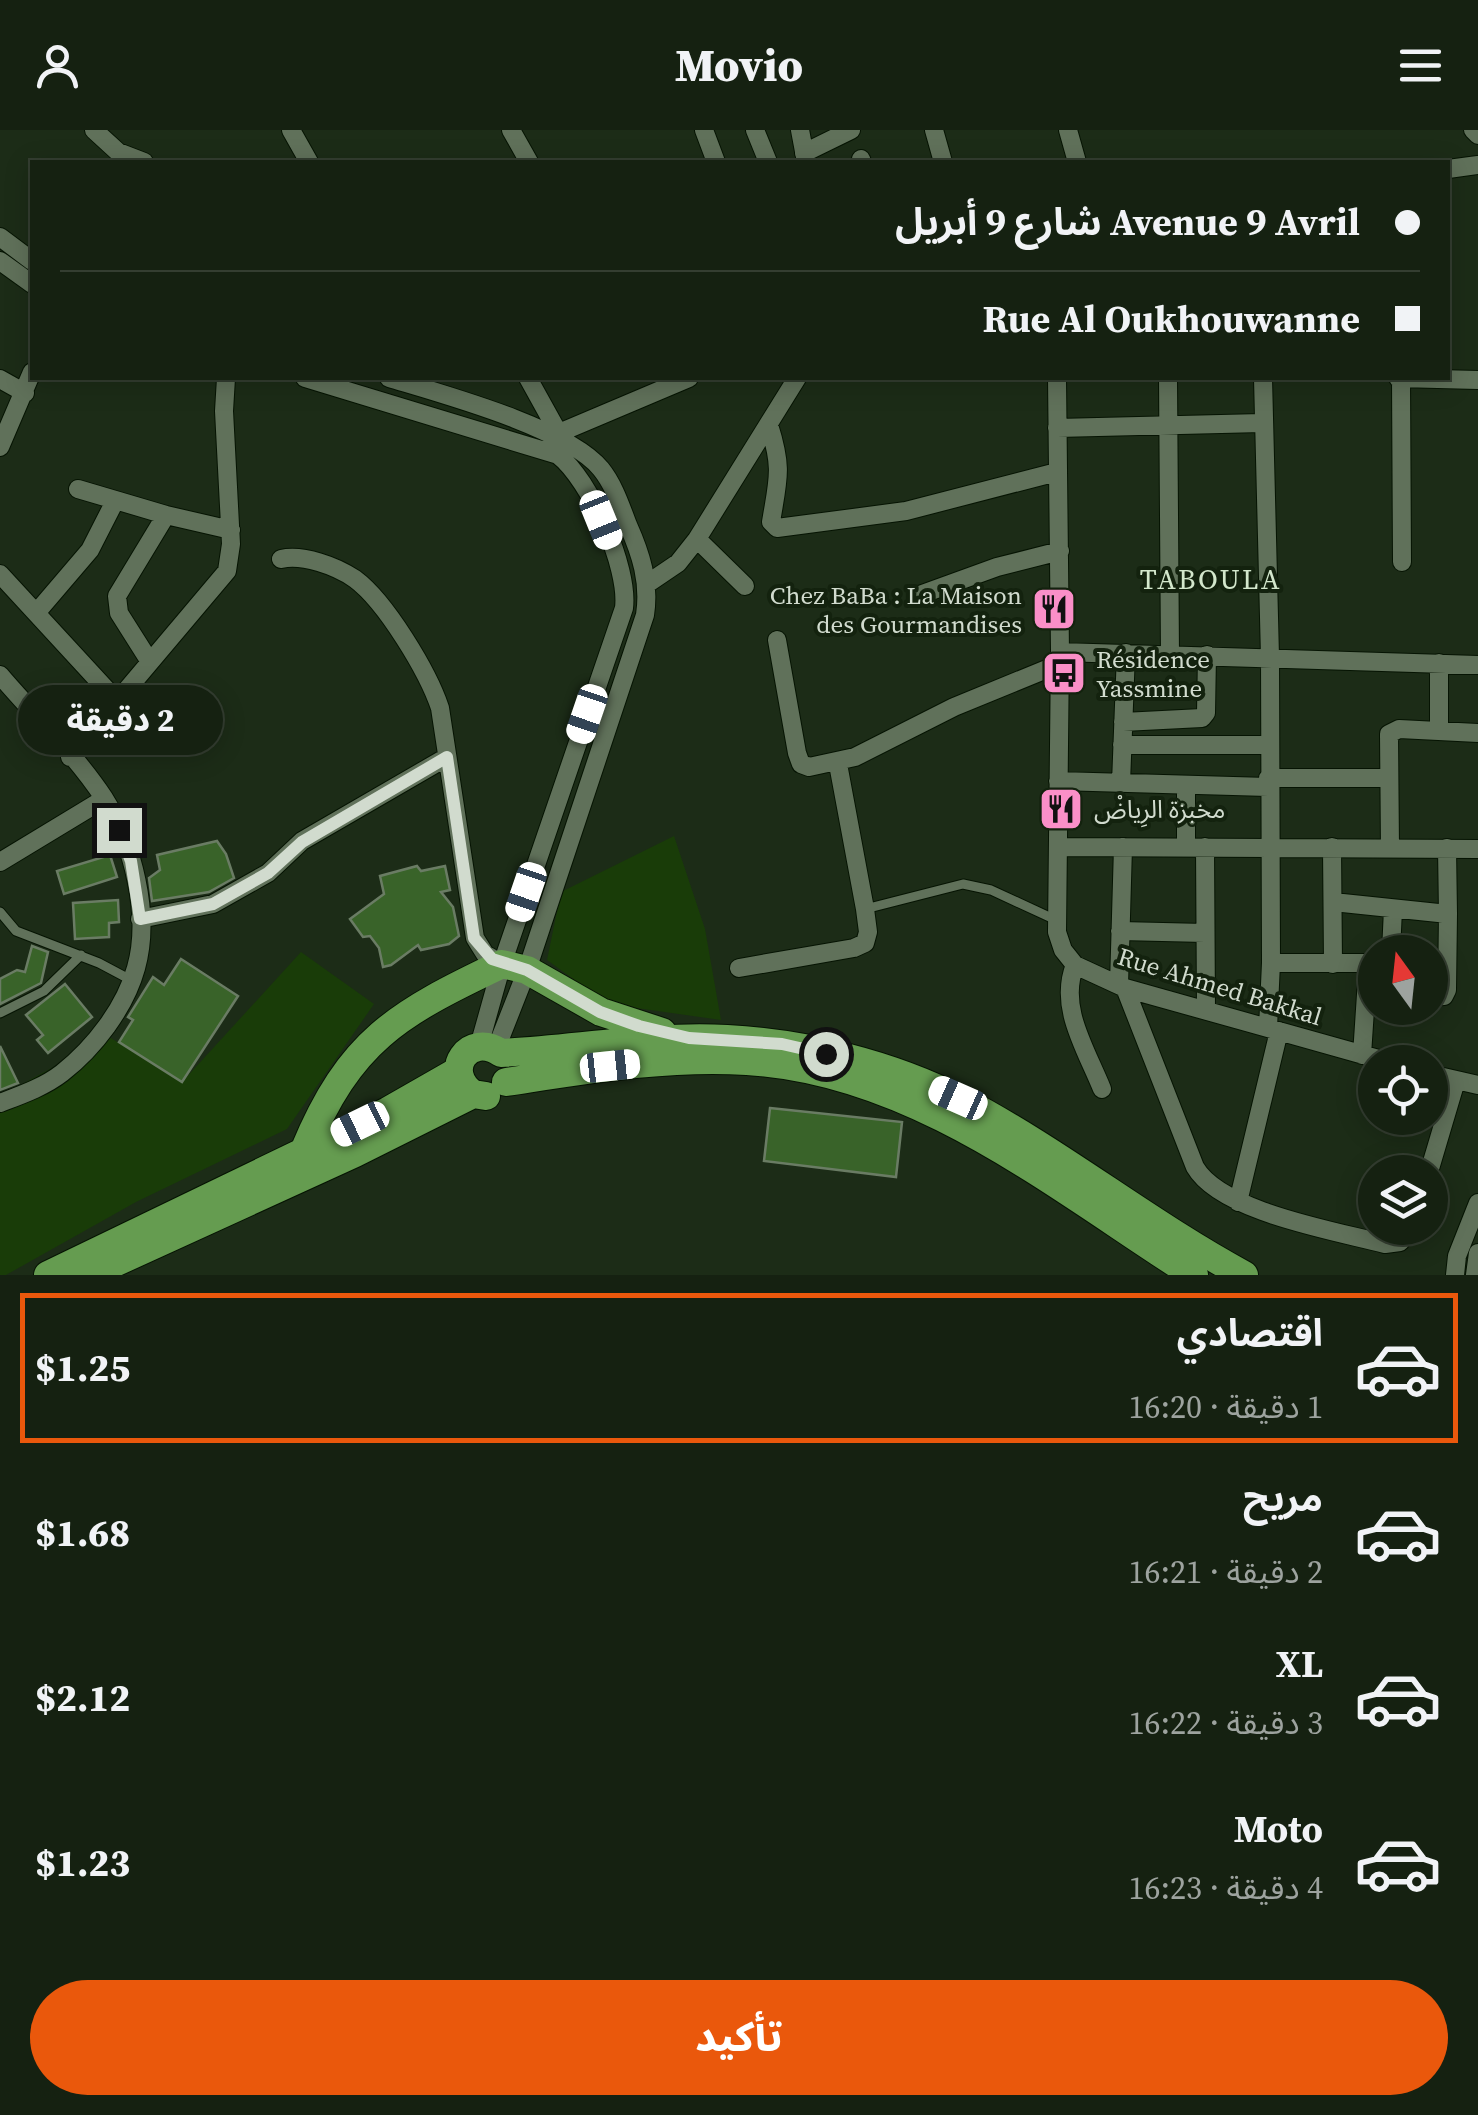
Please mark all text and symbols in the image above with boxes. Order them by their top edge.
text: Movio [675,34,803,96]
icon: person [30,38,85,93]
icon: menu [1393,38,1448,93]
text: Avenue 9 Avril شارع 9 أبريل [895,196,1360,248]
text: Rue Al Oukhouwanne [982,293,1360,345]
car [576,487,626,553]
district label: TABOULA [1140,560,1282,598]
place label: Chez BaBa : La Maison des Gourmandises [770,578,1022,641]
restaurant icon: Chez BaBa : La Maison des Gourmandises [1031,586,1077,632]
place label: Résidence Yassmine [1096,642,1210,705]
bus stop icon: Résidence Yassmine [1041,650,1087,696]
car [563,681,611,747]
callout: 2 دقيقة [17,685,222,755]
text: 2 دقيقة [67,698,174,742]
restaurant icon: مخبزة الرِياضْ [1038,786,1084,832]
place label: مخبزة الرِياضْ [1094,792,1225,828]
route end [97,808,142,853]
car [502,859,550,925]
north arrow [1358,935,1448,1025]
map controls [1358,935,1448,1245]
street label: Rue Ahmed Bakkal [1114,939,1326,1033]
route start [804,1032,849,1077]
button: locate [1358,1045,1448,1135]
car [579,1048,641,1084]
car [924,1072,992,1124]
car [326,1097,394,1151]
button: layers [1358,1155,1448,1245]
text: اقتصادي [1177,1307,1323,1359]
icon: car [1353,1323,1443,1413]
text: $1.25 [35,1342,130,1394]
text: 1 دقيقة · 16:20 [1129,1385,1323,1429]
text: مريح [1243,1472,1323,1524]
icon: car [1353,1488,1443,1578]
text: $1.68 [35,1507,130,1559]
text: 2 دقيقة · 16:21 [1129,1550,1323,1594]
text: XL [1276,1638,1323,1690]
icon: car [1353,1653,1443,1743]
text: $2.12 [35,1672,130,1724]
text: 3 دقيقة · 16:22 [1129,1701,1323,1745]
text: Moto [1234,1803,1323,1855]
icon: car [1353,1818,1443,1908]
text: $1.23 [35,1837,130,1889]
text: 4 دقيقة · 16:23 [1129,1866,1323,1910]
button: تأكيد [30,1980,1448,2095]

